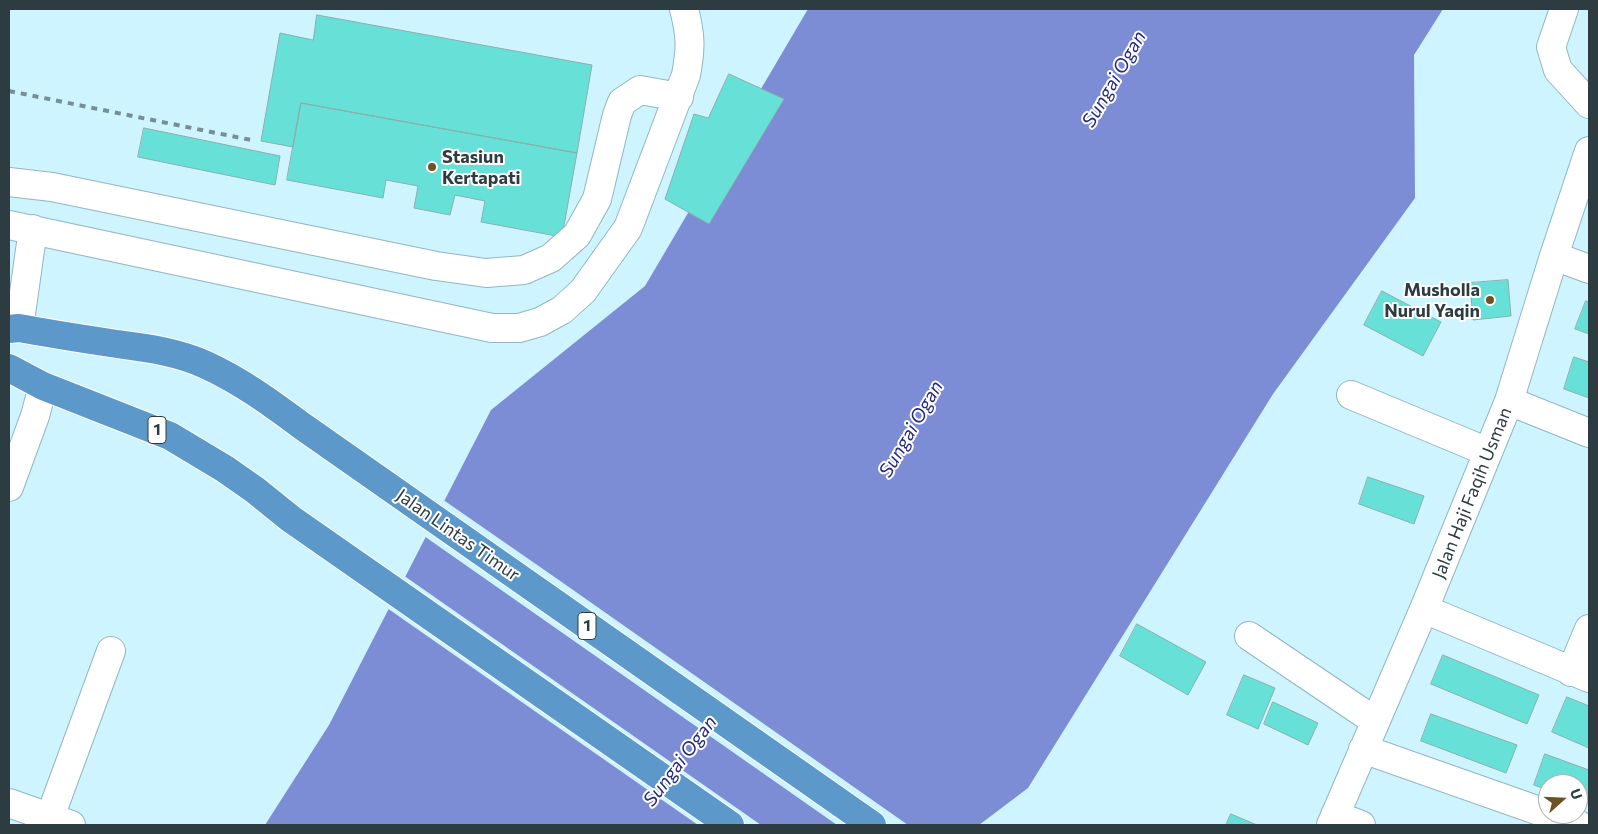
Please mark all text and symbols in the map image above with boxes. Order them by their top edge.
water label: Sungai Ogan [1077,27,1151,131]
place label: Stasiun Kertapati [442,146,521,188]
marker: Stasiun Kertapati [426,161,438,173]
place label: Musholla Nurul Yaqin [1384,279,1480,322]
marker: Musholla Nurul Yaqin [1484,294,1496,306]
water label: Sungai Ogan [874,377,948,481]
street label: Jalan Haji Faqih Usman [1428,404,1516,582]
road number: 1 [148,416,166,444]
street label: Jalan Lintas Timur [392,485,524,585]
road number: 1 [578,612,596,640]
water label: Sungai Ogan [638,711,722,811]
north arrow [1538,774,1588,824]
text: U [1567,786,1586,802]

